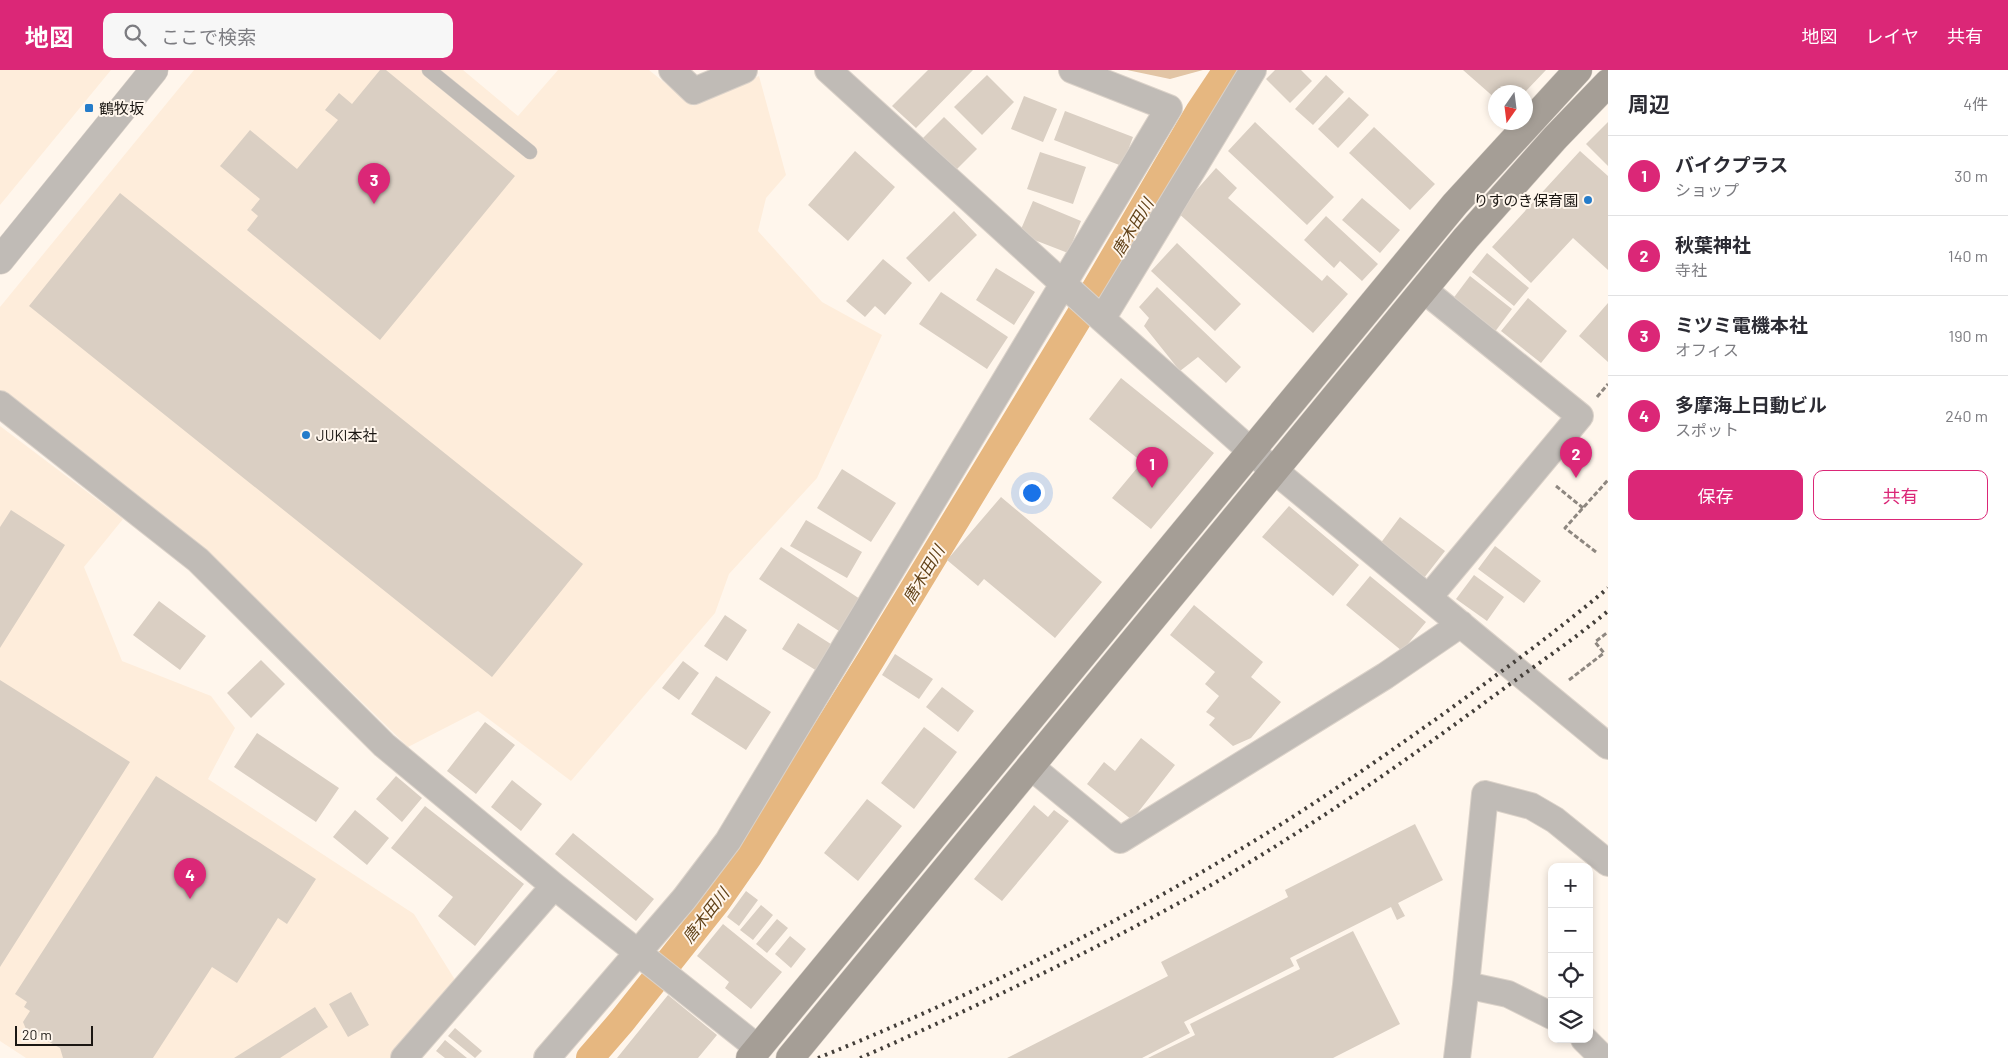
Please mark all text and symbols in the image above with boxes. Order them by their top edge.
search box [103,13,453,58]
icon: search [121,21,149,49]
text: 地図 [25,22,73,51]
text: ここで検索 [161,25,256,48]
text: 地図 [1802,25,1838,47]
text: レイヤ [1866,25,1919,47]
text: 共有 [1947,25,1983,47]
north arrow [1488,85,1533,130]
text: 周辺 [1628,91,1670,116]
text: 4件 [1963,94,1988,113]
place label: 鶴牧坂 [99,99,144,117]
marker: 鶴牧坂 [83,102,95,114]
text: バイクプラス [1675,153,1788,176]
pin: 3 [358,163,390,204]
text: 1 [1641,166,1647,185]
text: 30 m [1954,166,1988,185]
text: ショップ [1675,180,1739,199]
place label: りすのき保育園 [1473,191,1578,209]
water label: 唐木田川 [1107,193,1158,259]
marker: りすのき保育園 [1582,194,1594,206]
text: 秋葉神社 [1675,233,1751,256]
text: 2 [1640,246,1648,265]
text: 140 m [1948,246,1988,265]
text: 寺社 [1675,260,1707,279]
text: ミツミ電機本社 [1675,313,1808,336]
text: 3 [1640,326,1648,345]
text: 190 m [1949,326,1988,345]
text: オフィス [1675,340,1739,359]
text: 多摩海上日動ビル [1675,393,1827,416]
text: 4 [1639,406,1649,425]
text: 240 m [1945,406,1988,425]
text: スポット [1675,420,1739,439]
place label: JUKI本社 [316,426,377,444]
marker: JUKI本社 [300,429,312,441]
pin: 2 [1560,437,1592,478]
pin: 1 [1136,447,1168,488]
button: 保存 [1628,470,1803,520]
button: 共有 [1813,470,1988,520]
your location [1019,480,1045,506]
water label: 唐木田川 [898,540,949,606]
pin: 4 [174,858,206,899]
map controls [1548,863,1593,1043]
button: + [1548,863,1593,908]
water label: 唐木田川 [678,882,733,946]
button: − [1548,908,1593,953]
button: locate [1548,953,1593,998]
button: layers [1548,998,1593,1043]
scale bar [15,1023,92,1046]
text: 20 m [22,1026,52,1043]

